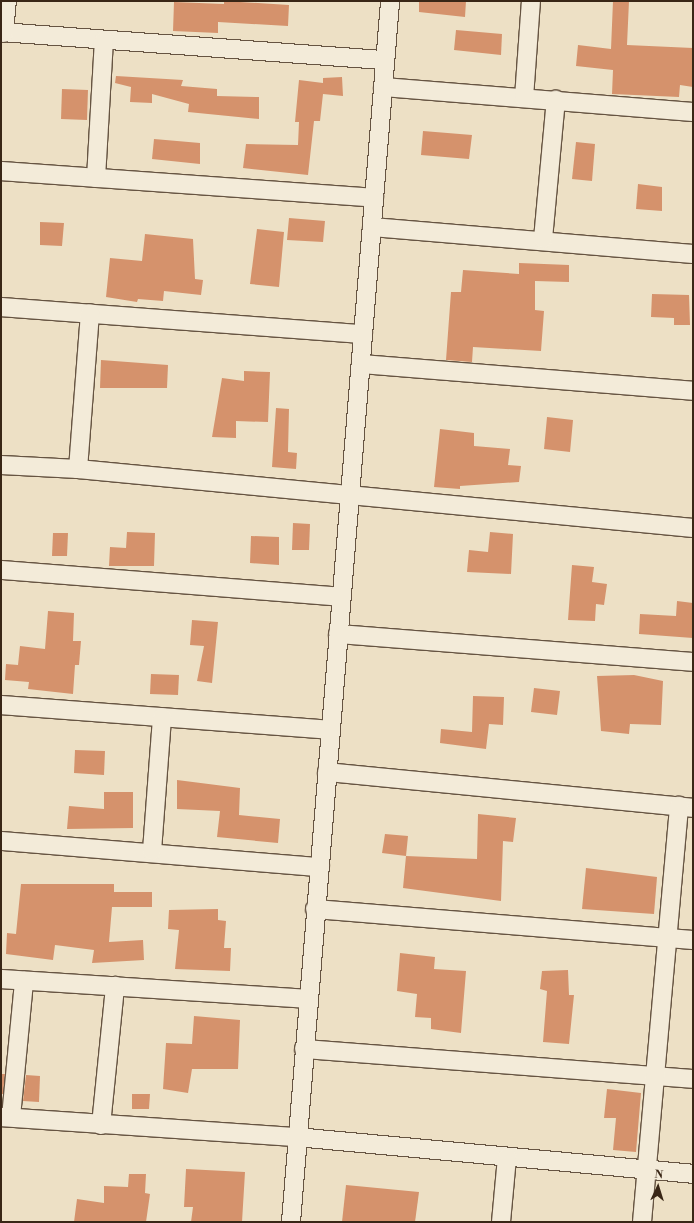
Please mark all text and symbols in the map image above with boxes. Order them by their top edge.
north arrow [638,1167,678,1207]
text: N [654,1168,664,1182]

